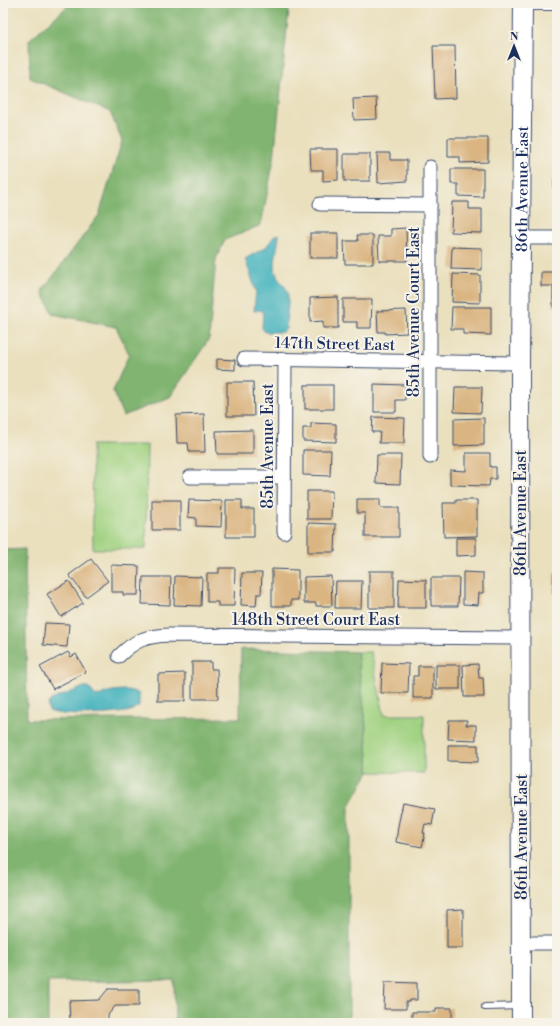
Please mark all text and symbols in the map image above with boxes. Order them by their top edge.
north arrow [494,26,534,66]
text: N [510,30,519,44]
street label: 86th Avenue East [512,125,533,252]
street label: 85th Avenue Court East [404,226,424,397]
street label: 147th Street East [275,333,396,355]
street label: 85th Avenue East [258,383,278,509]
street label: 86th Avenue East [511,450,531,576]
street label: 148th Street Court East [232,610,401,630]
street label: 86th Avenue East [512,774,532,900]

